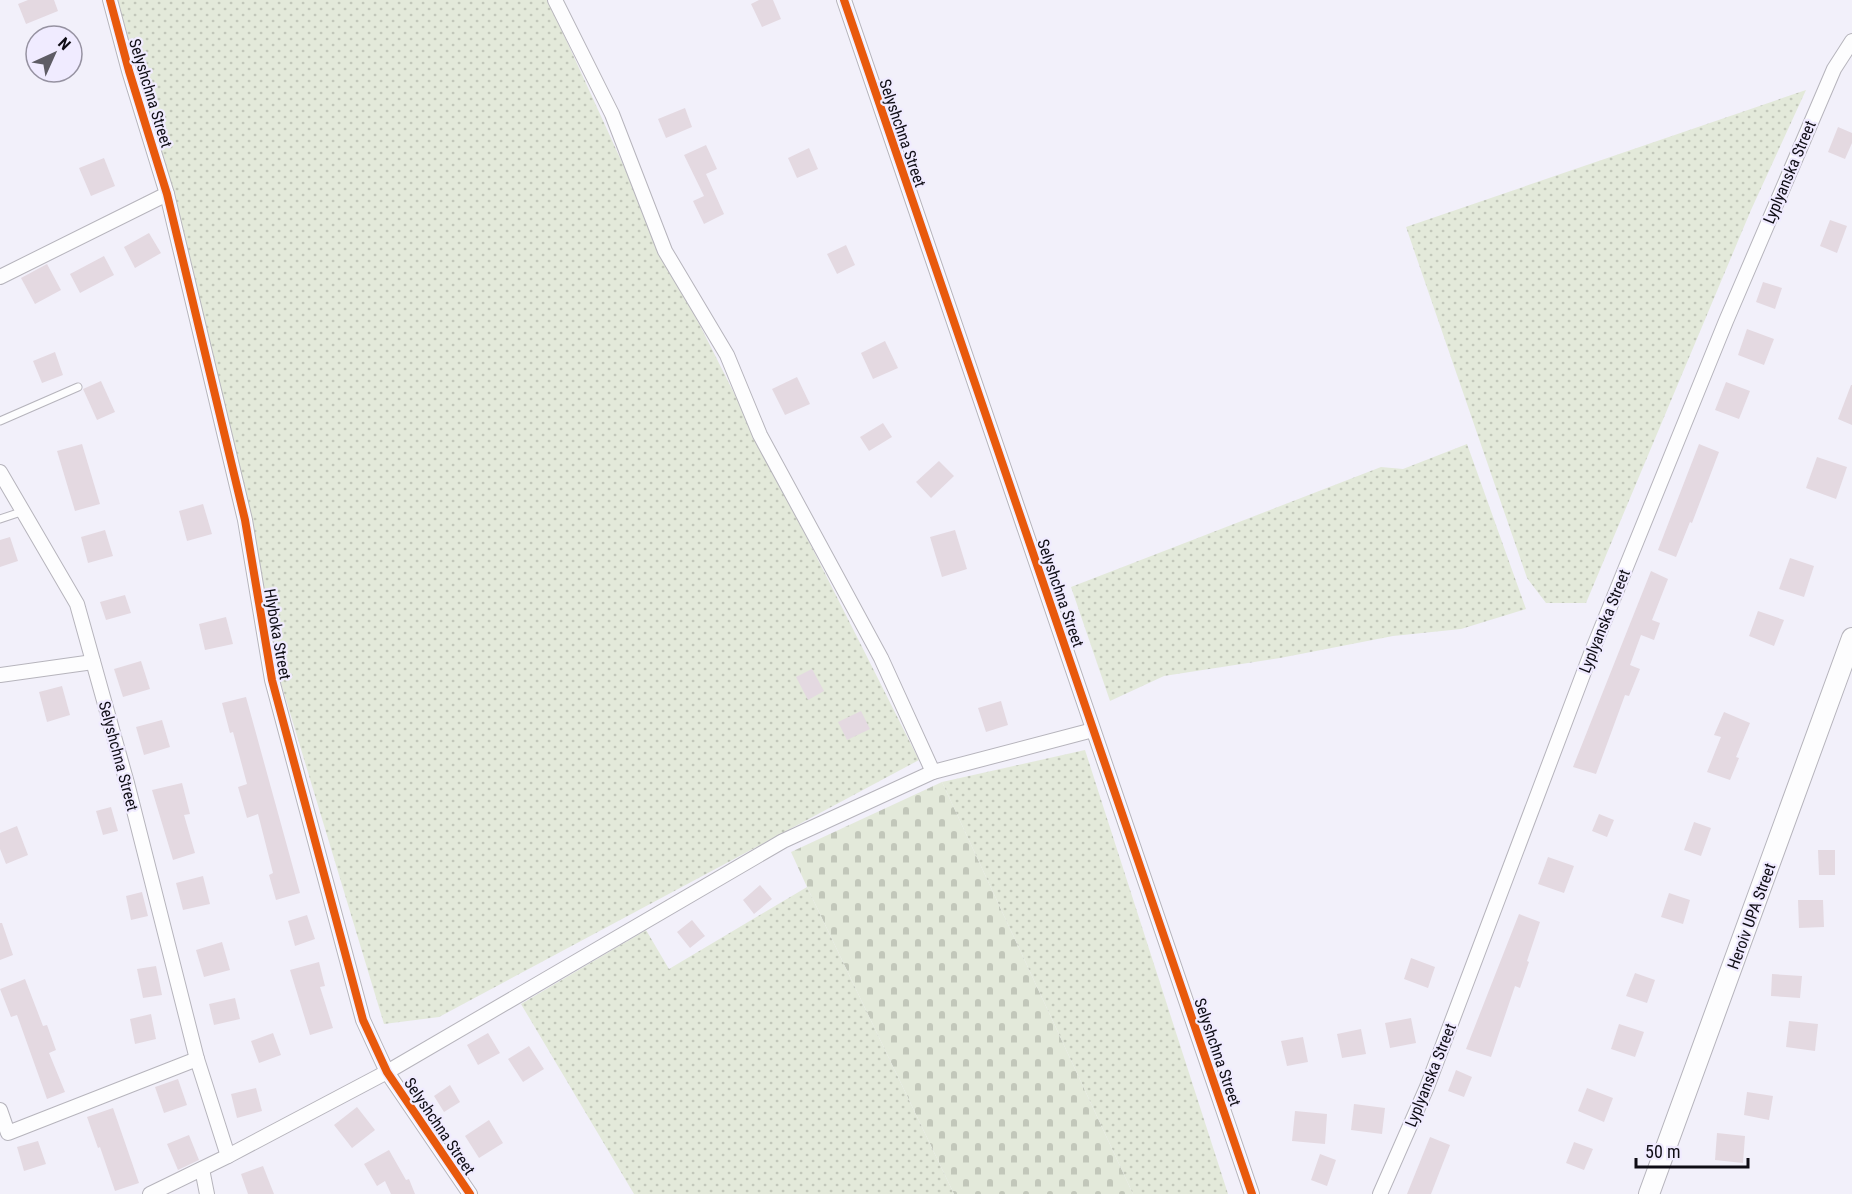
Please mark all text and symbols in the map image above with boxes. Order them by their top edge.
north arrow [24,24,84,84]
text: N [54,34,74,54]
street label: Selyshchna Street [125,36,176,150]
street label: Selyshchna Street [875,77,930,190]
street label: Lyplyanska Street [1759,118,1820,227]
street label: Selyshchna Street [1033,537,1088,650]
street label: Lyplyanska Street [1575,566,1634,676]
street label: Hlyboka Street [260,587,295,681]
street label: Selyshchna Street [95,699,142,813]
street label: Heroiv UPA Street [1723,860,1780,972]
street label: Selyshchna Street [1190,996,1245,1109]
street label: Lyplyanska Street [1401,1020,1460,1130]
street label: Selyshchna Street [400,1074,479,1179]
scale bar [1636,1131,1748,1169]
text: 50 m [1645,1141,1680,1162]

